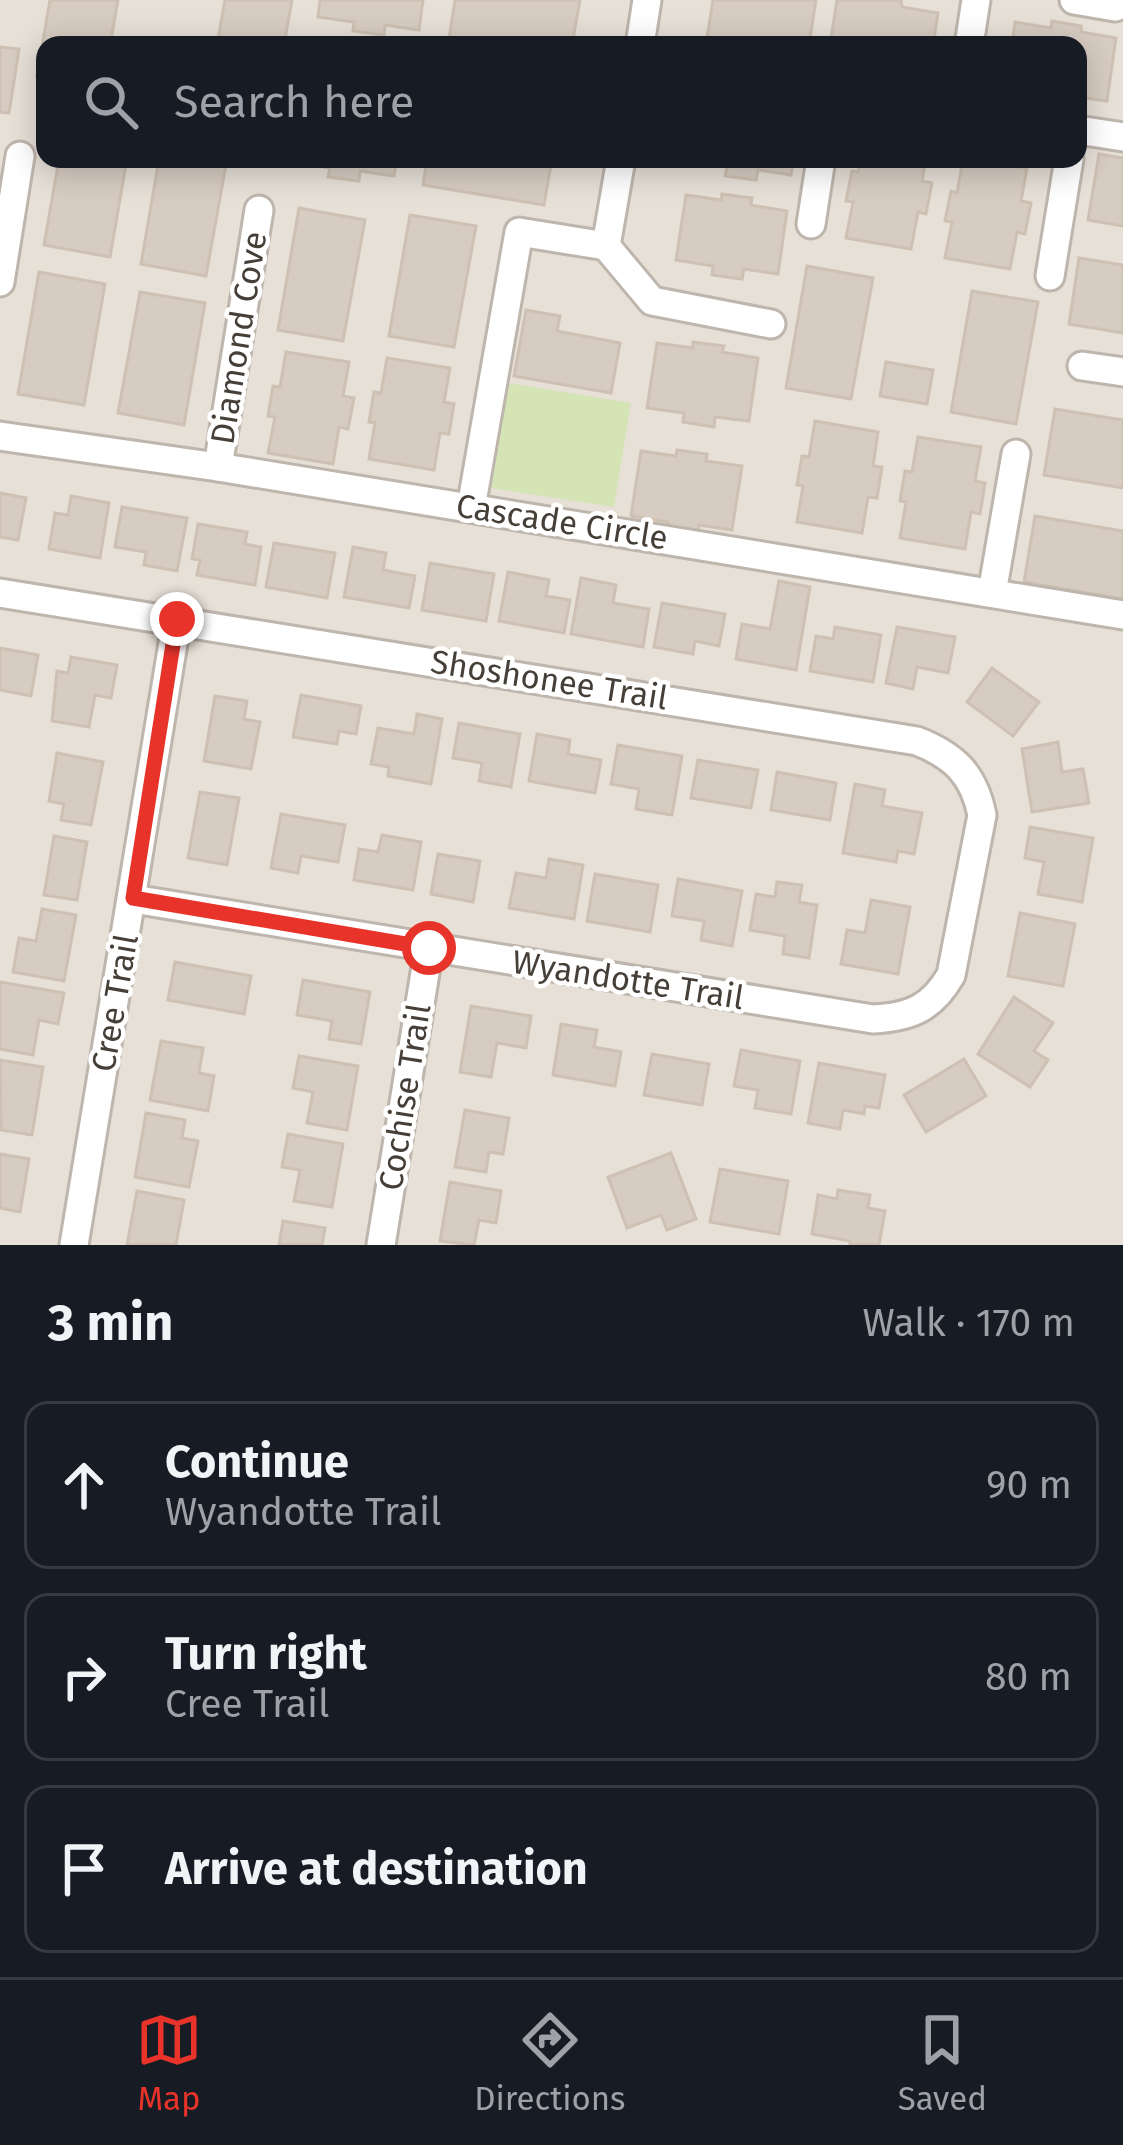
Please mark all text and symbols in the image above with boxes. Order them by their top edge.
search box [36,36,1087,168]
icon: search [78,69,144,135]
text: Search here [174,75,414,129]
street label: Diamond Cove [202,229,276,447]
street label: Cascade Circle [453,486,671,558]
route end [150,592,204,646]
street label: Shoshonee Trail [428,642,671,719]
route start [402,921,456,975]
street label: Cree Trail [83,931,147,1075]
street label: Wyandotte Trail [509,942,747,1018]
street label: Cochise Trail [371,1001,440,1193]
text: 3 min [48,1292,174,1354]
text: Walk · 170 m [862,1300,1075,1346]
text: Continue [165,1435,349,1489]
icon: ahead [51,1452,117,1518]
text: 90 m [986,1462,1072,1508]
text: Wyandotte Trail [165,1489,441,1535]
text: Turn right [165,1627,367,1681]
icon: right [51,1644,117,1710]
text: 80 m [985,1654,1072,1700]
text: Cree Trail [165,1681,329,1727]
icon: arrive [51,1836,117,1902]
text: Arrive at destination [165,1842,588,1896]
tab: Map [136,2007,202,2119]
tab: Directions [474,2007,626,2119]
tab: Saved [898,2007,987,2119]

